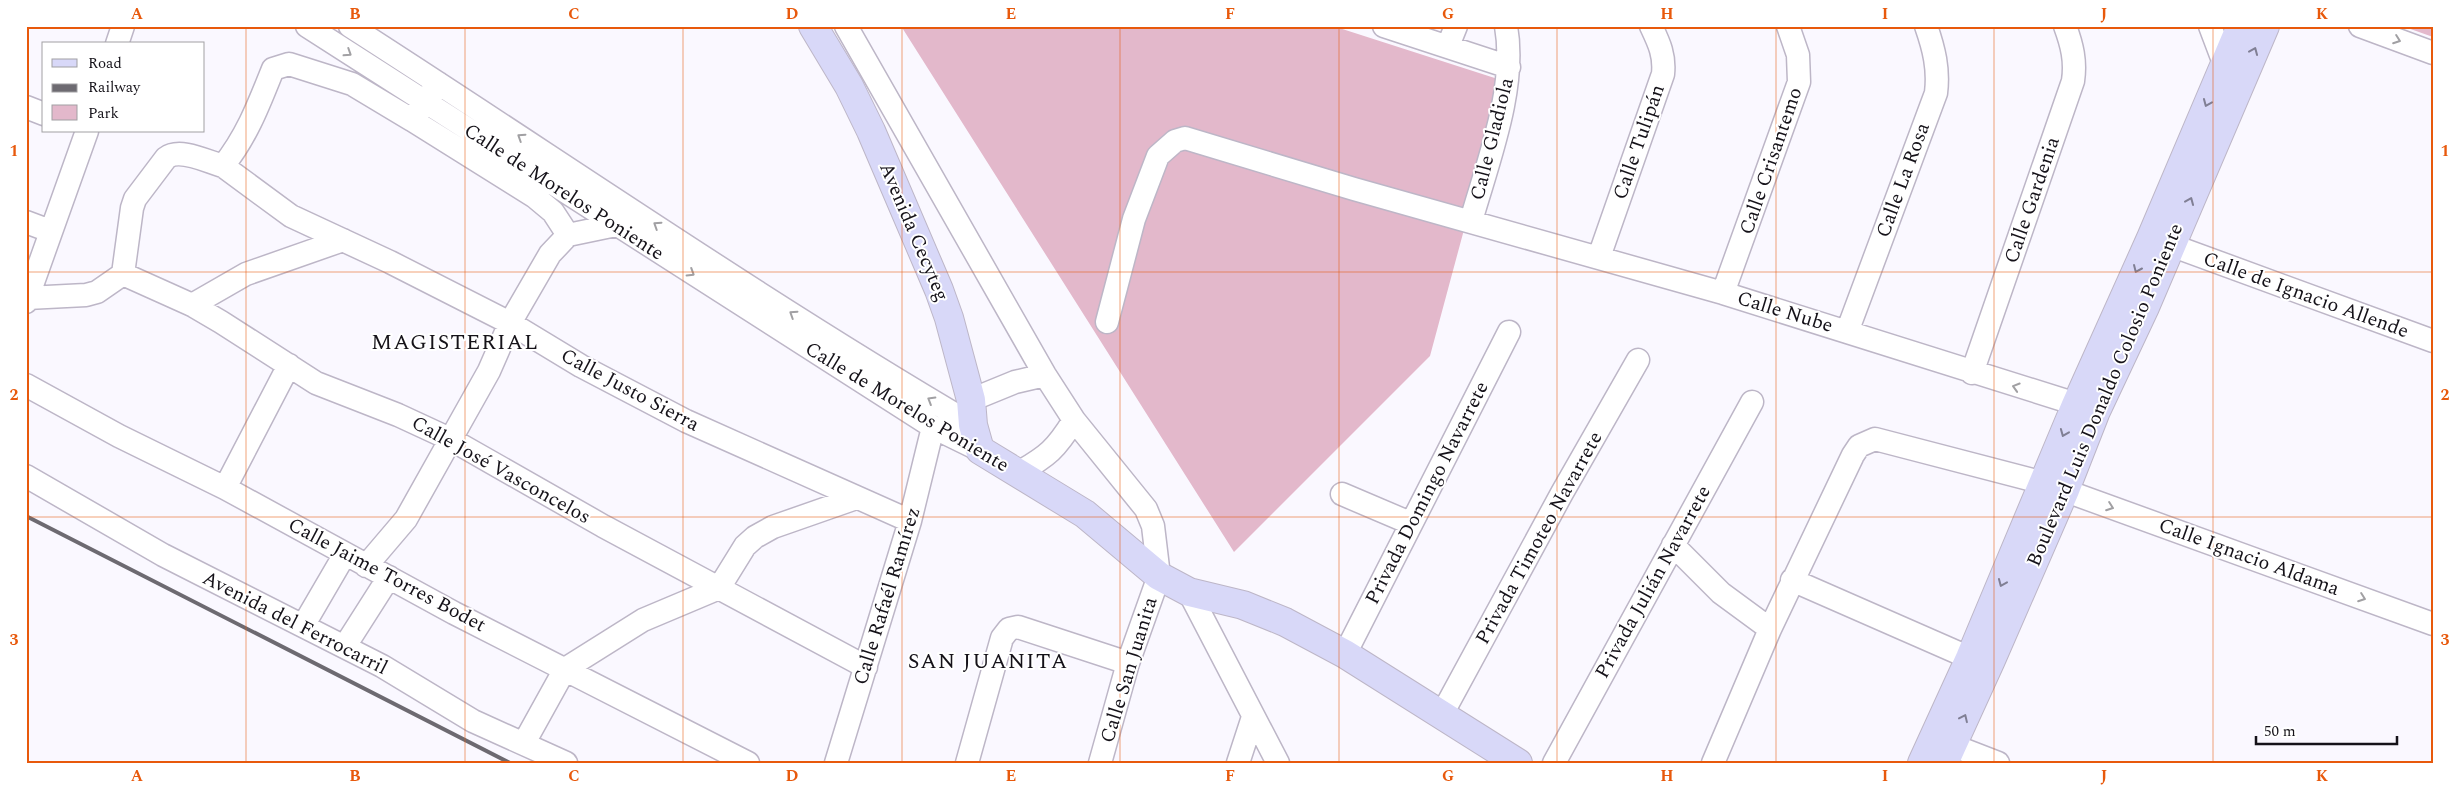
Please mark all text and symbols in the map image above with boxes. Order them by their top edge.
text: A [131,2,144,26]
text: B [349,2,361,26]
text: C [568,2,580,26]
text: D [786,2,799,26]
text: E [1006,2,1016,26]
text: F [1225,2,1235,26]
text: G [1442,2,1454,26]
text: H [1660,2,1674,26]
text: I [1882,2,1888,26]
text: J [2101,2,2108,26]
text: K [2316,2,2329,26]
one-way arrow [2392,34,2400,44]
legend [42,42,205,132]
one-way arrow [342,47,352,56]
one-way arrow [2248,47,2259,56]
text: Road [88,52,122,75]
street label: Calle Gladiola [1462,74,1522,204]
text: Railway [88,76,141,99]
street label: Calle Tulipán [1605,80,1673,204]
street label: Calle Crisantemo [1732,83,1810,239]
one-way arrow [2203,98,2214,107]
text: Park [88,102,119,125]
street label: Calle de Morelos Poniente [458,116,670,268]
street label: Calle La Rosa [1868,118,1938,242]
street label: Calle Gardenia [1996,132,2068,267]
one-way arrow [517,133,526,143]
text: 1 [10,139,18,163]
text: 1 [2441,139,2449,163]
street label: Avenida Cecyteg [871,158,957,306]
one-way arrow [2183,197,2194,206]
street label: Boulevard Luis Donaldo Colosio Poniente [2019,219,2191,571]
one-way arrow [653,222,662,232]
street label: Calle de Ignacio Allende [2199,244,2413,346]
one-way arrow [2132,264,2143,273]
one-way arrow [685,267,694,276]
street label: Calle Nube [1733,283,1837,341]
one-way arrow [790,310,799,320]
district label: MAGISTERIAL [371,326,539,359]
street label: Calle de Morelos Poniente [799,334,1015,480]
street label: Calle Justo Sierra [555,341,705,439]
street label: Privada Domingo Navarrete [1358,376,1496,610]
one-way arrow [2012,382,2021,392]
text: 2 [10,383,19,407]
text: 2 [2441,383,2450,407]
one-way arrow [927,397,936,407]
street label: Calle José Vasconcelos [406,408,596,532]
street label: Privada Timoteo Navarrete [1468,426,1610,650]
one-way arrow [2060,428,2070,437]
street label: Privada Julián Navarrete [1587,480,1719,684]
one-way arrow [2106,501,2114,511]
street label: Calle Rafaél Ramírez [846,503,928,689]
street label: Calle Jaime Torres Bodet [283,510,491,640]
street label: Calle Ignacio Aldama [2154,510,2344,604]
street label: Avenida del Ferrocarril [197,563,393,683]
one-way arrow [1997,578,2008,587]
one-way arrow [2357,592,2365,602]
street label: Calle San Juanita [1093,593,1166,747]
text: 3 [10,628,19,652]
text: 3 [2441,628,2450,652]
district label: SAN JUANITA [908,645,1068,678]
one-way arrow [1957,714,1968,723]
scale bar [2256,714,2398,746]
text: 50 m [2264,720,2296,743]
text: A [131,764,144,788]
text: B [349,764,361,788]
text: C [568,764,580,788]
text: D [786,764,799,788]
text: E [1006,764,1016,788]
text: F [1225,764,1235,788]
text: G [1442,764,1454,788]
text: H [1660,764,1674,788]
text: I [1882,764,1888,788]
text: J [2101,764,2108,788]
text: K [2316,764,2329,788]

